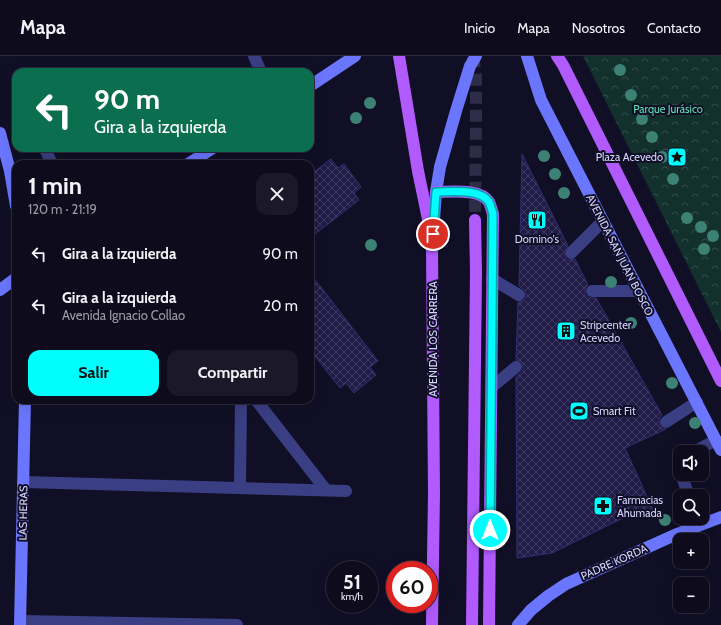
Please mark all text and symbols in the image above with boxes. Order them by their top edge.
text: Mapa [20,16,66,39]
text: Inicio [464,19,495,37]
text: Mapa [517,19,550,37]
text: Nosotros [572,19,625,37]
text: Contacto [647,19,701,37]
text: 90 m [94,82,160,116]
icon: left [28,84,80,136]
park label: Parque Jurásico [633,102,703,116]
text: Gira a la izquierda [94,116,226,138]
place icon: Plaza Acevedo [666,146,688,168]
place label: Plaza Acevedo [596,150,663,164]
text: 1 min [28,171,82,200]
button: close [256,173,298,215]
street label: AVENIDA SAN JUAN BOSCO [583,192,657,318]
text: 120 m · 21:19 [28,201,97,217]
restaurant icon: Domino's [526,209,548,231]
pin [416,217,450,251]
icon: arrive [422,223,444,245]
place label: Domino's [515,232,560,246]
icon: left [28,243,50,265]
text: Gira a la izquierda [62,245,176,263]
text: 90 m [262,245,298,263]
street label: AVENIDA LOS CARRERA [426,281,440,397]
text: Gira a la izquierda [62,289,176,307]
icon: left [28,295,50,317]
text: 20 m [263,297,298,315]
text: Avenida Ignacio Collao [62,307,185,323]
place label: Stripcenter Acevedo [580,318,632,345]
building icon: Stripcenter Acevedo [555,320,577,342]
button: Salir [28,350,159,396]
button: Compartir [167,350,298,396]
sports icon: Smart Fit [568,400,590,422]
place label: Smart Fit [593,404,636,418]
map controls [673,445,709,613]
button: sound [673,445,709,481]
street label: LAS HERAS [16,485,30,541]
button: search [673,489,709,525]
place label: Farmacias Ahumada [617,493,663,520]
pharmacy icon: Farmacias Ahumada [592,495,614,517]
position arrow [469,509,511,551]
button: + [673,533,709,569]
street label: PADRE KORDA [578,541,650,583]
speed limit sign: 60 [386,561,438,613]
text: 51 [343,570,361,594]
button: − [673,577,709,613]
text: km/h [341,590,363,603]

